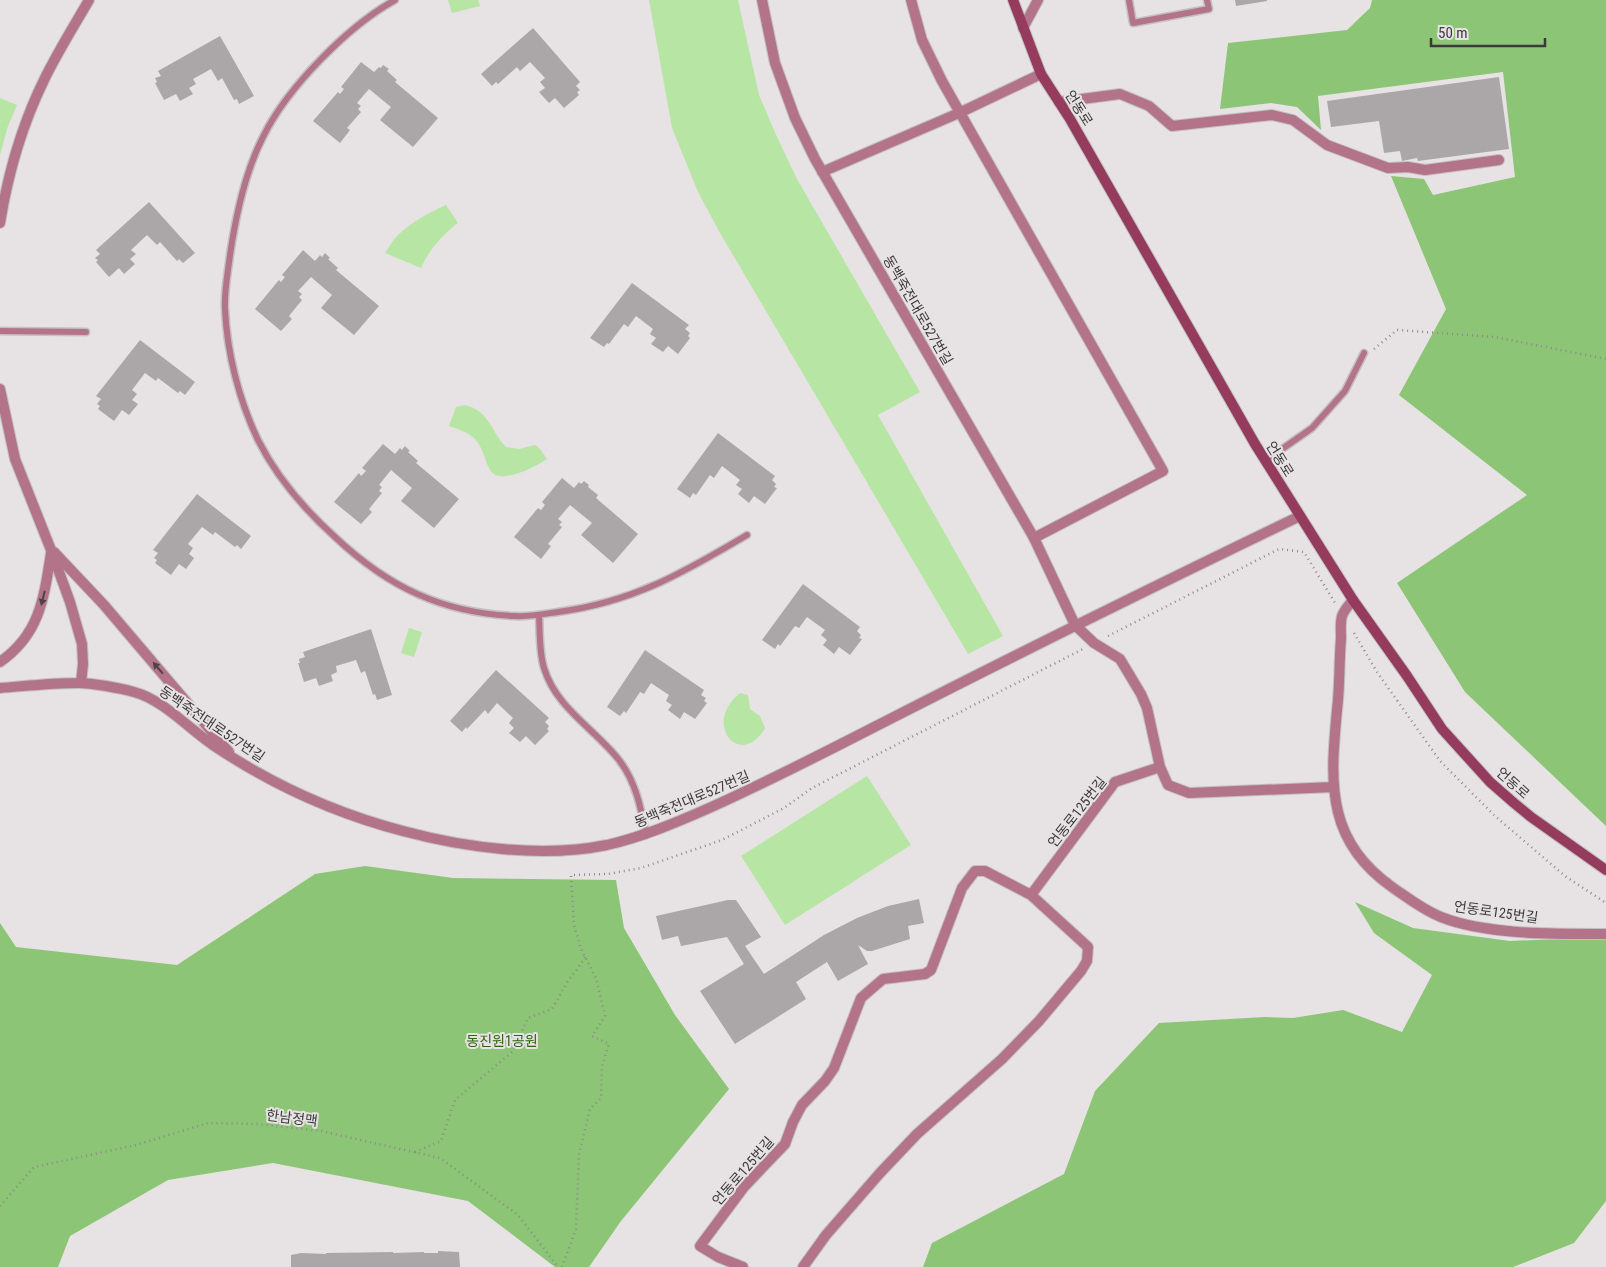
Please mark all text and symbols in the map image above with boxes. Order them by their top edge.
scale bar [1431,15,1545,47]
text: 50 m [1438,24,1468,42]
street label: 언동로 [1062,87,1096,129]
street label: 동백죽전대로527번길 [880,252,956,368]
street label: 언동로 [1263,438,1297,480]
one-way arrow [39,590,47,605]
one-way arrow [152,663,164,675]
street label: 동백죽전대로527번길 [156,683,268,765]
street label: 언동로 [1493,764,1533,802]
street label: 동백죽전대로527번길 [632,767,752,831]
street label: 언동로125번길 [1044,774,1110,850]
street label: 언동로125번길 [1453,898,1539,926]
park label: 동진원1공원 [466,1033,538,1049]
street label: 한남정맥 [265,1107,319,1129]
street label: 언동로125번길 [709,1134,777,1208]

